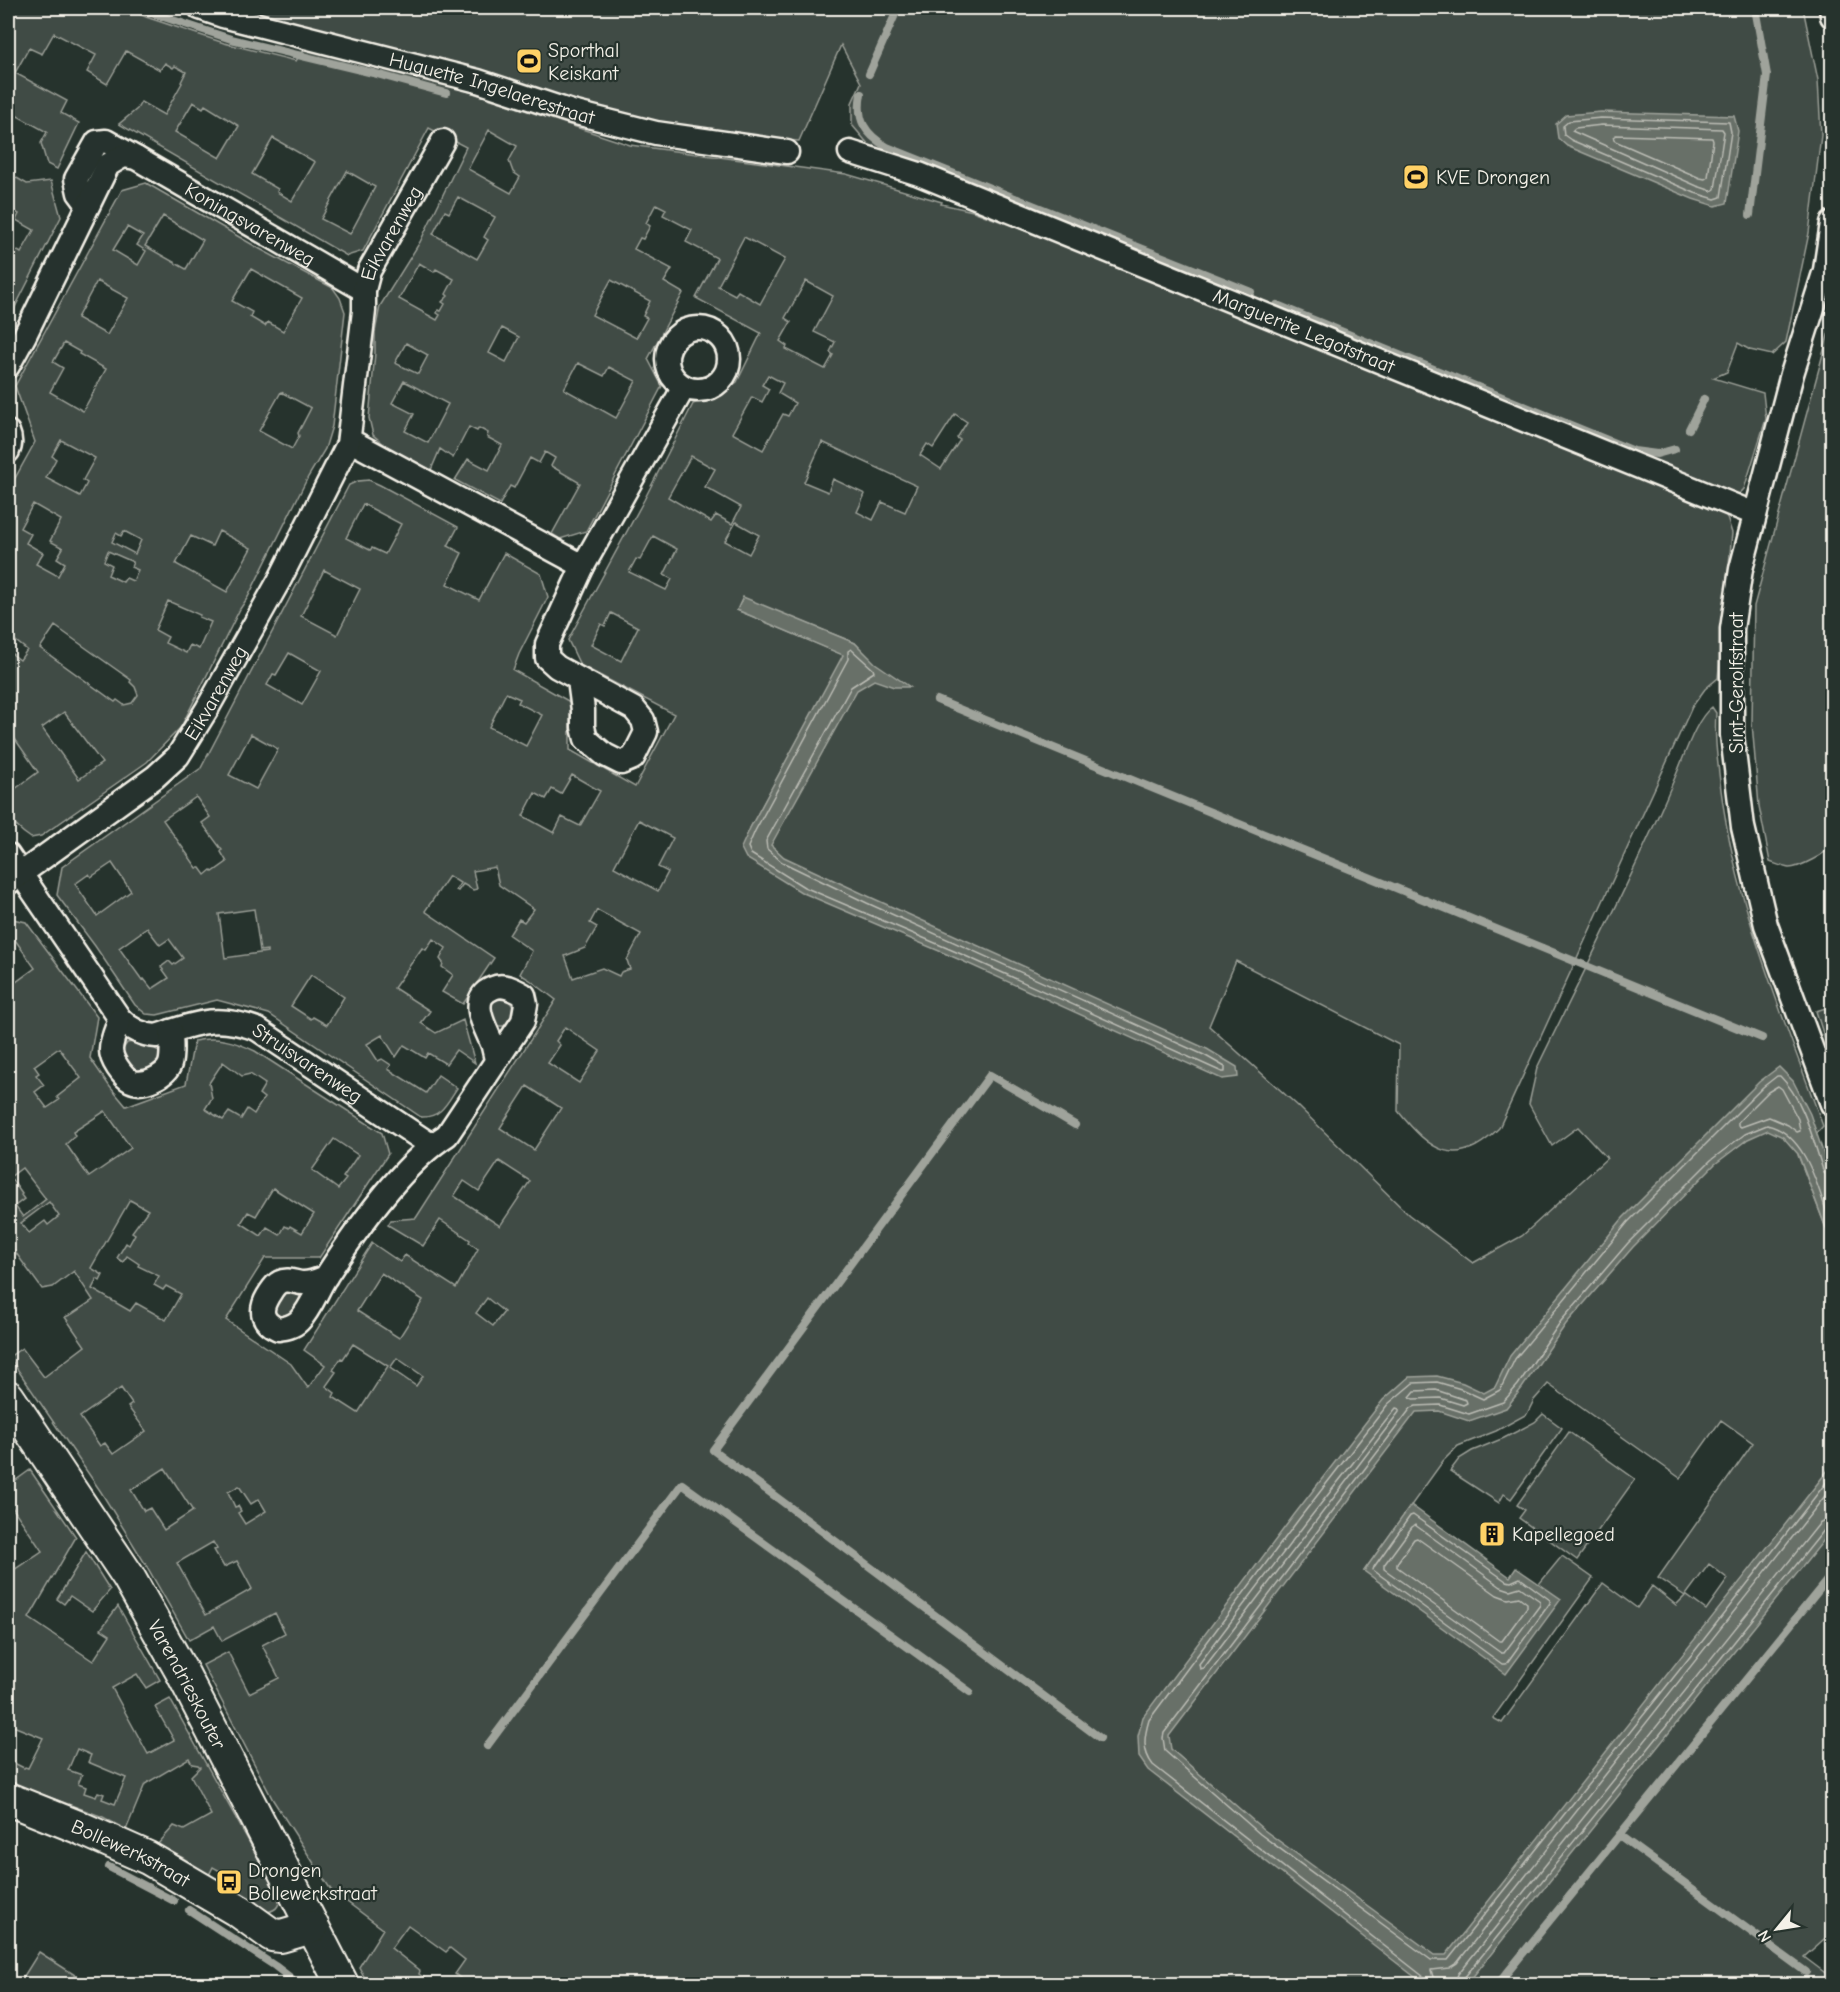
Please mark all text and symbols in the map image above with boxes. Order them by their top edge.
place label: Sporthal Keiskant [548,39,620,85]
sports icon: Sporthal Keiskant [514,46,544,76]
street label: Huguette Ingelaerestraat [387,47,598,129]
sports icon: KVE Drongen [1401,162,1431,192]
place label: KVE Drongen [1436,166,1550,189]
street label: Koningsvarenweg [181,177,319,271]
street label: Eikvarenweg [356,182,427,283]
street label: Marguerite Legotstraat [1210,283,1399,378]
street label: Sint-Gerolfstraat [1725,611,1748,753]
street label: Eikvarenweg [179,641,252,744]
street label: Struisvarenweg [248,1018,367,1108]
building icon: Kapellegoed [1477,1519,1507,1549]
place label: Kapellegoed [1512,1523,1615,1546]
street label: Varendrieskouter [143,1616,231,1753]
street label: Bollewerkstraat [68,1814,195,1892]
place label: Drongen Bollewerkstraat [248,1859,378,1905]
bus stop icon: Drongen Bollewerkstraat [214,1867,244,1897]
north arrow [1747,1899,1807,1959]
text: N [1754,1927,1775,1945]

